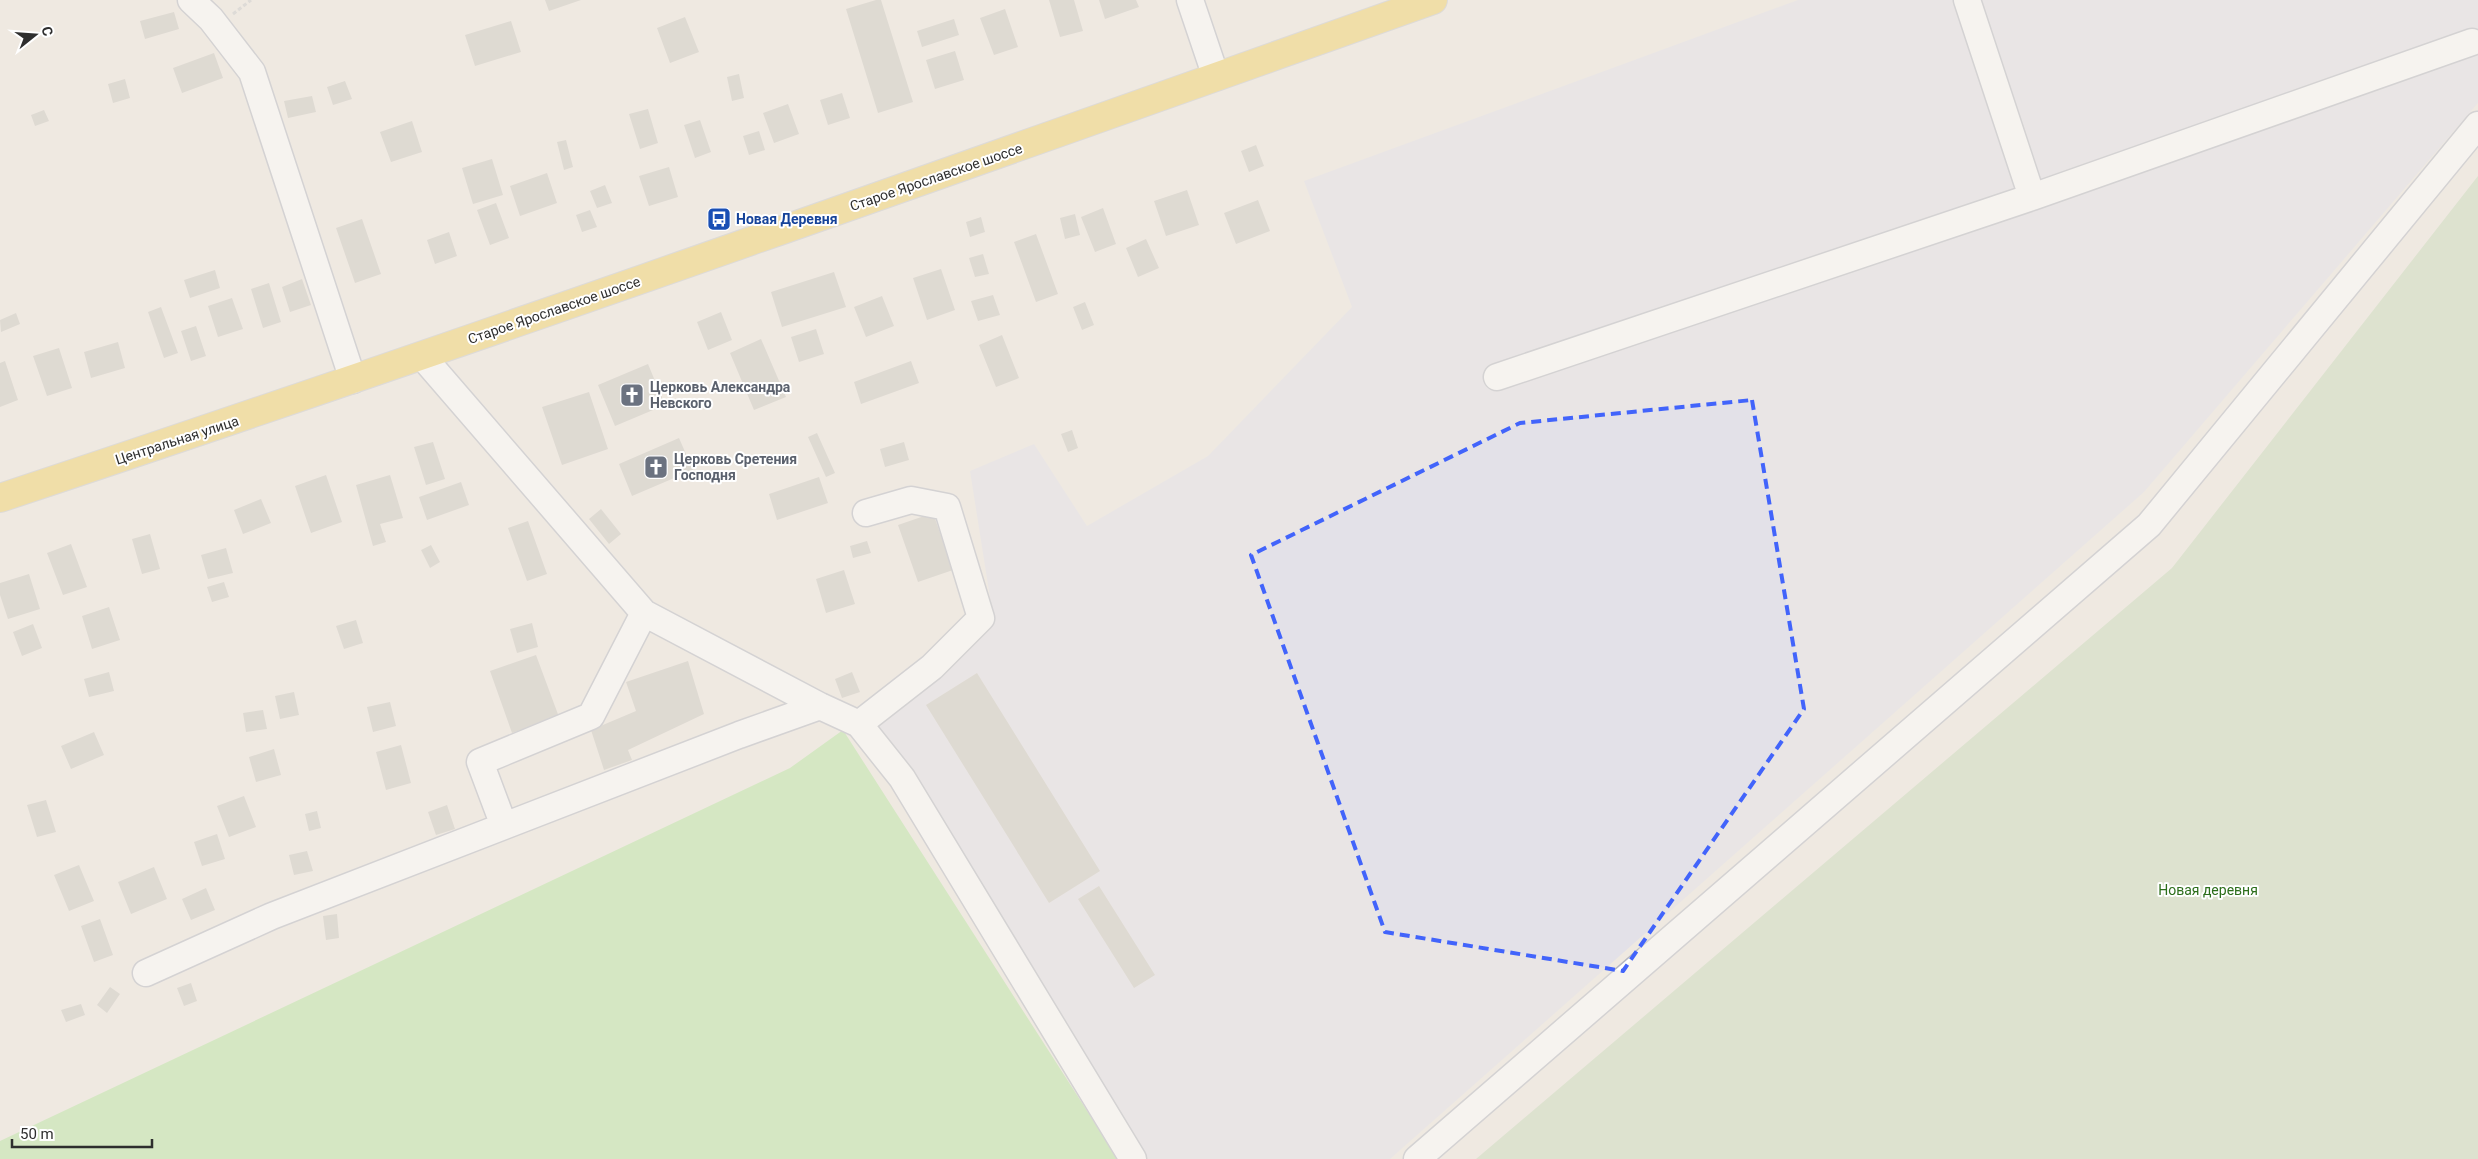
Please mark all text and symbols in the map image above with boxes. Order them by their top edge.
north arrow [10,10,60,60]
text: С [38,24,56,38]
street label: Старое Ярославское шоссе [848,140,1024,214]
bus stop icon: Новая Деревня [706,206,732,232]
place label: Новая Деревня [736,211,838,227]
street label: Старое Ярославское шоссе [466,273,642,347]
place label: Церковь Александра Невского [650,379,791,411]
church icon: Церковь Александра Невского [619,382,645,408]
street label: Центральная улица [113,412,241,468]
place label: Церковь Сретения Господня [674,451,797,483]
church icon: Церковь Сретения Господня [643,454,669,480]
park label: Новая деревня [2158,882,2258,898]
scale bar [12,1116,152,1148]
text: 50 m [20,1125,54,1143]

